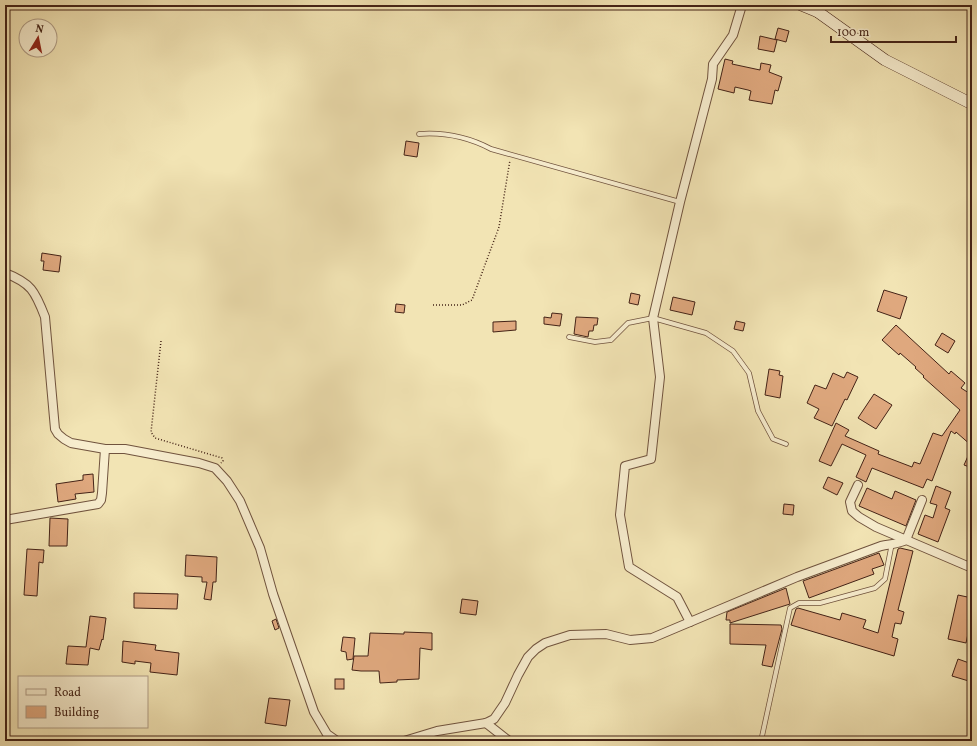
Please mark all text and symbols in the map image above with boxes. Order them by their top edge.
north arrow [18,18,58,58]
scale bar [831,18,956,44]
text: N [34,22,45,38]
text: 100 m [837,25,870,41]
legend [18,676,148,728]
text: Road [54,685,81,701]
text: Building [54,705,99,721]

